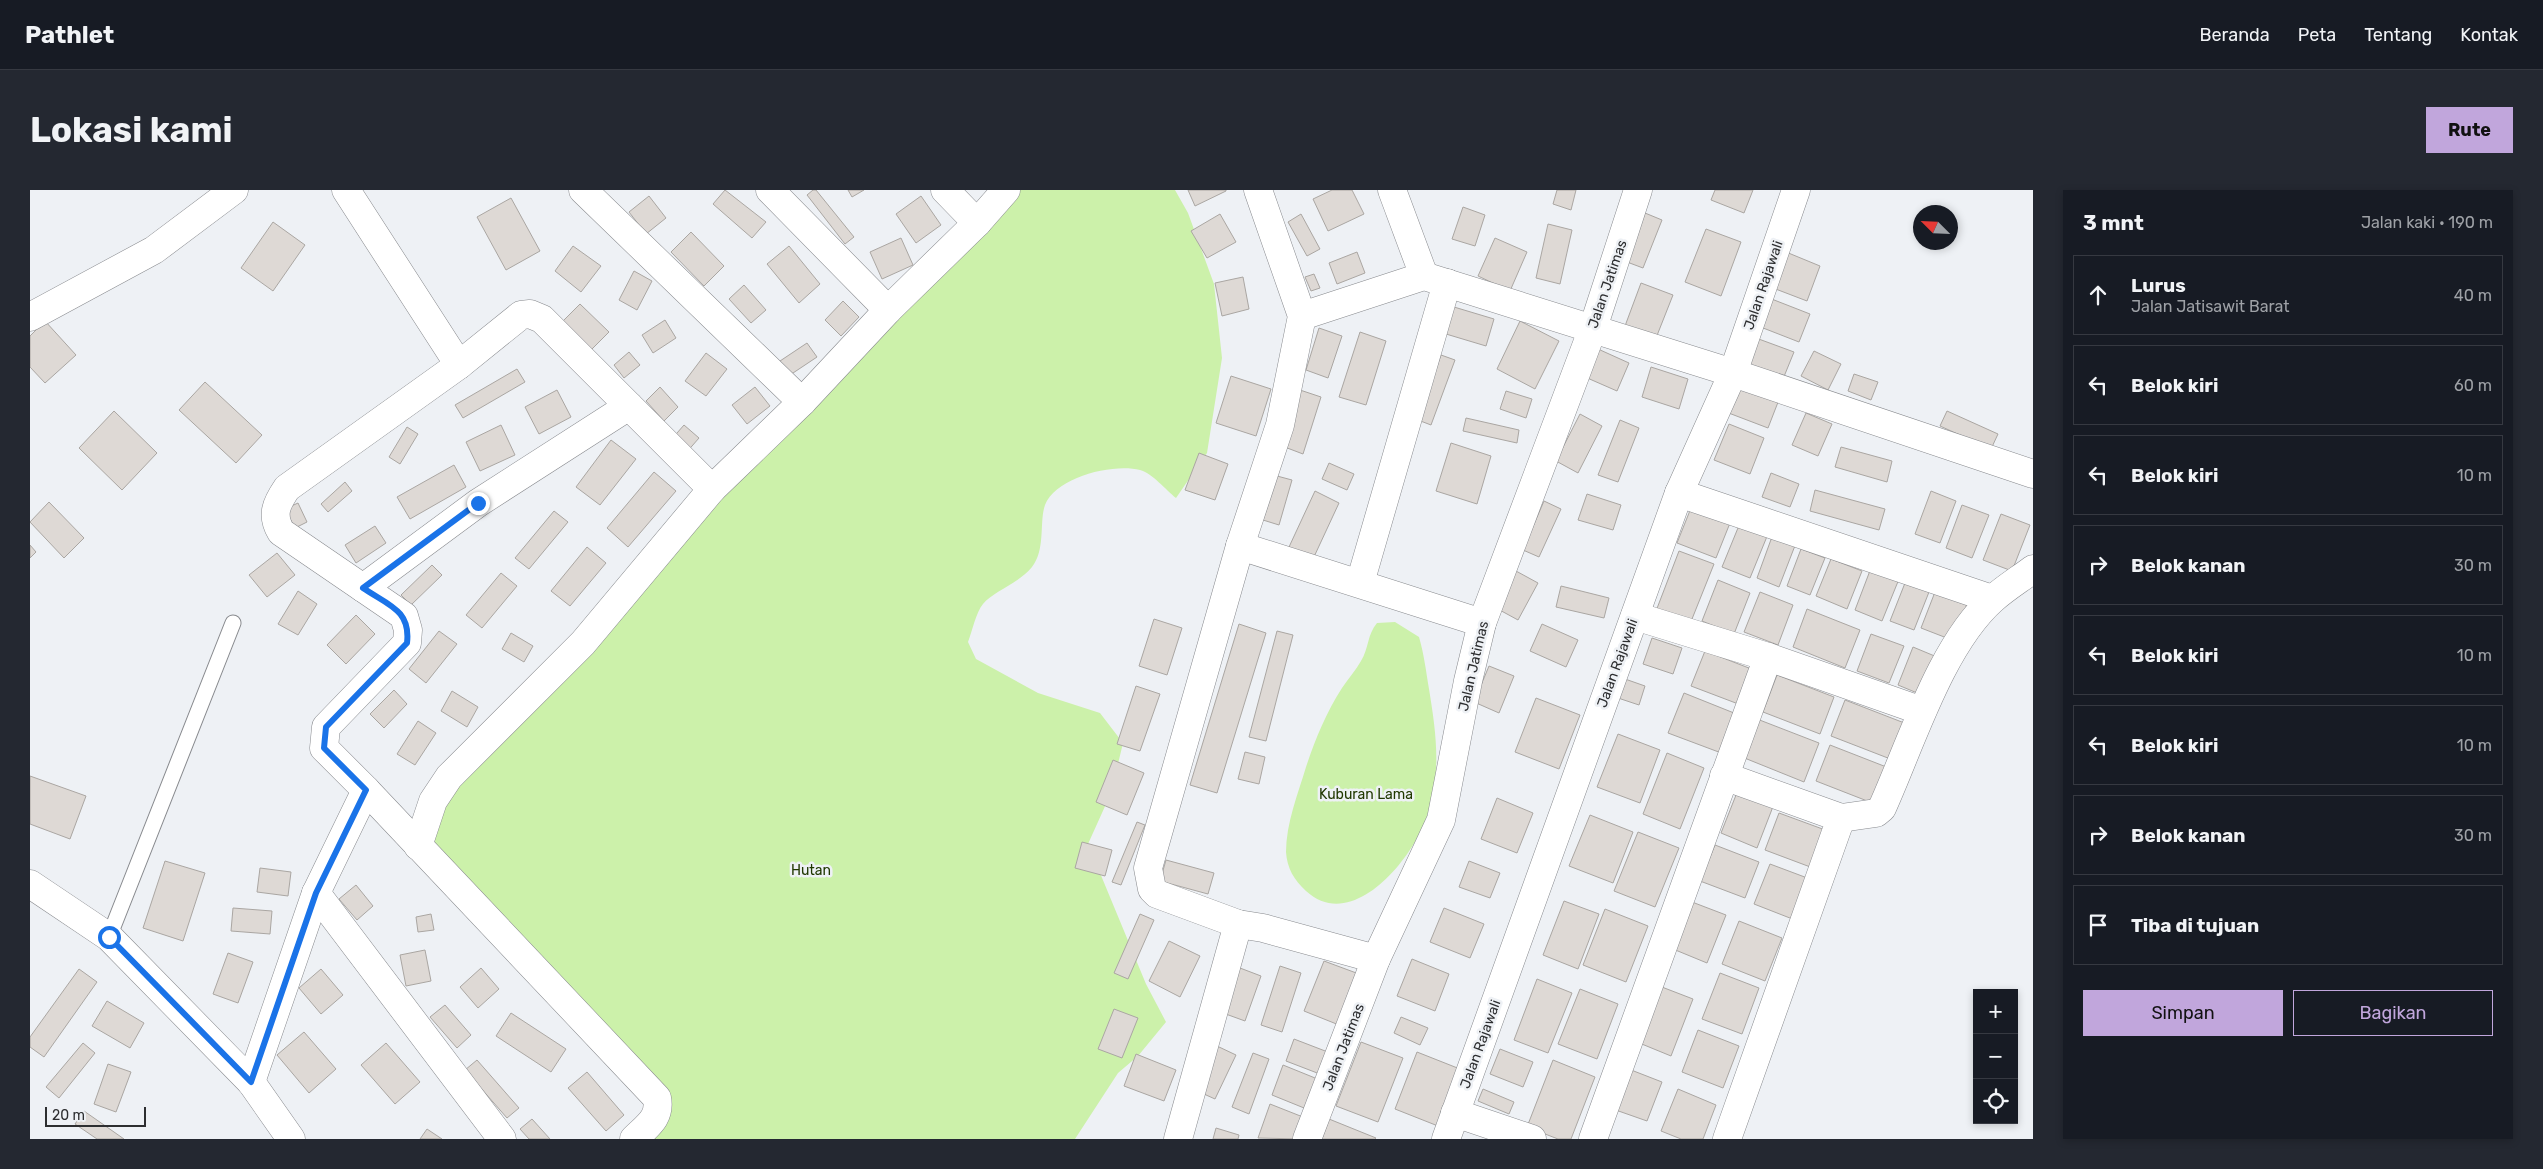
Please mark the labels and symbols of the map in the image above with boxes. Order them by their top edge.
north arrow [1913,205,1958,250]
street label: Jalan Jatimas [1584,238,1631,331]
street label: Jalan Rajawali [1740,238,1787,332]
route end [467,492,490,515]
street label: Jalan Rajawali [1594,616,1641,710]
street label: Jalan Jatimas [1455,619,1492,713]
park label: Kuburan Lama [1319,786,1413,803]
park label: Hutan [791,862,831,879]
route start [98,926,121,949]
street label: Jalan Rajawali [1457,997,1504,1091]
street label: Jalan Jatimas [1319,1001,1368,1093]
scale bar [45,1104,146,1127]

